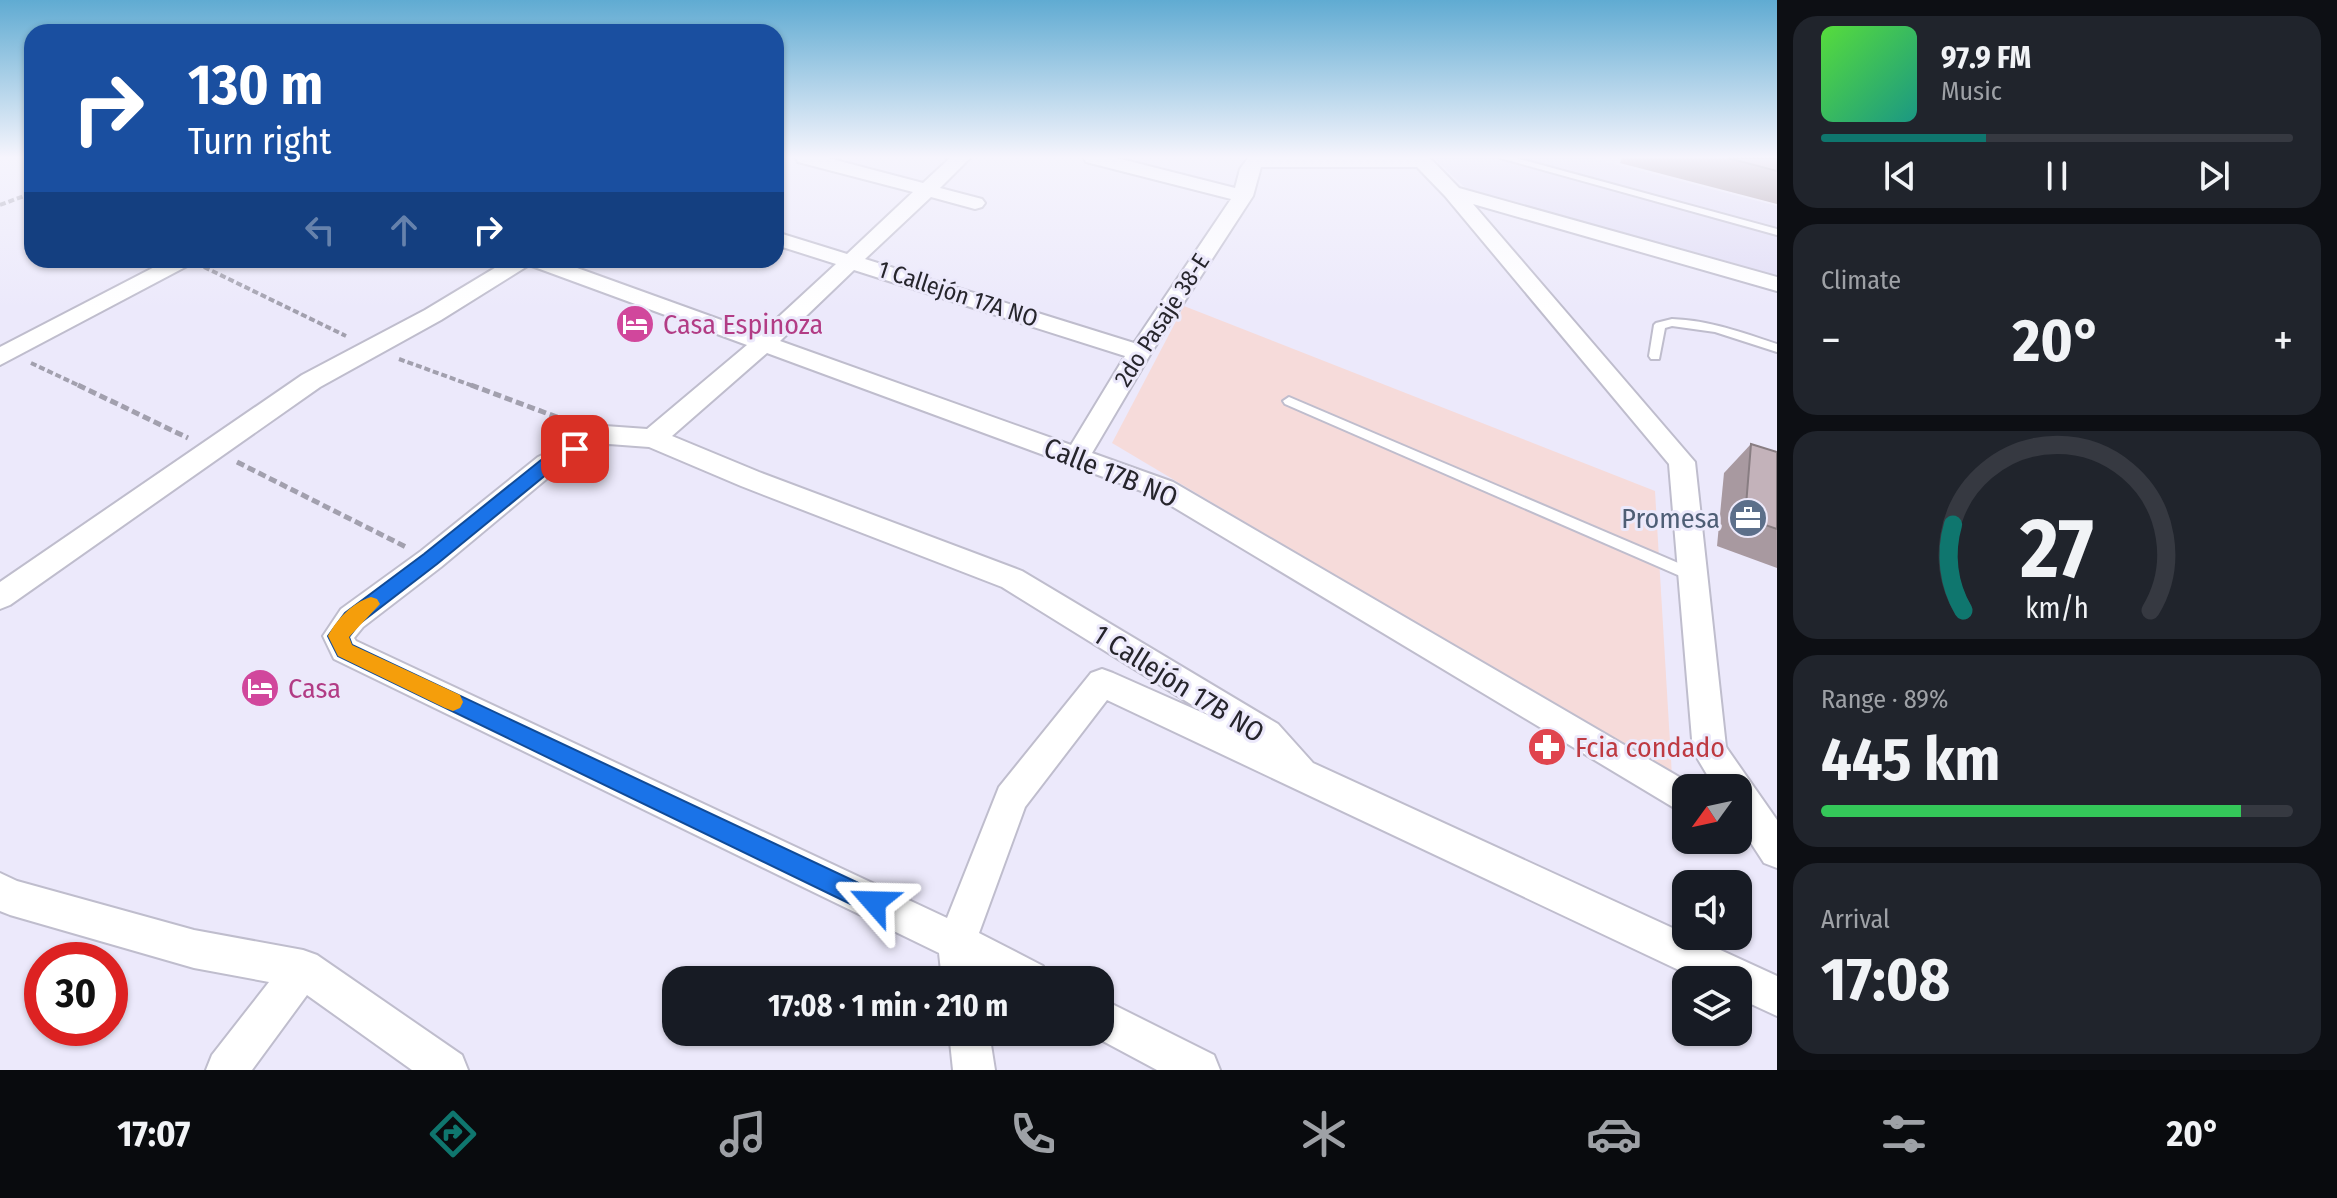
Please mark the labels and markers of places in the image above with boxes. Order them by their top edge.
hotel icon: Casa Espinoza [614,303,656,345]
place label: Casa Espinoza [663,308,823,341]
pin [541,415,609,483]
office icon: Promesa [1727,497,1769,539]
place label: Promesa [1621,502,1720,535]
hotel icon: Casa [239,667,281,709]
place label: Casa [288,672,341,705]
pharmacy icon: Fcia condado [1526,726,1568,768]
place label: Fcia condado [1575,731,1725,764]

